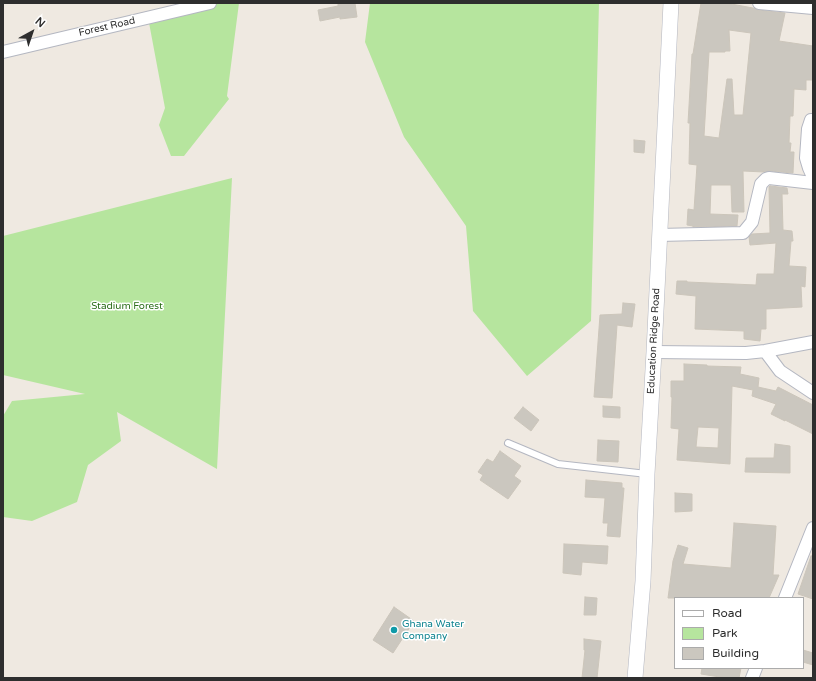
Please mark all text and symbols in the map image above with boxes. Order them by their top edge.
north arrow [12,12,52,52]
text: N [32,15,48,30]
street label: Forest Road [78,15,136,39]
street label: Education Ridge Road [645,288,663,394]
park label: Stadium Forest [91,300,163,312]
legend [674,597,804,669]
text: Road [712,606,742,620]
place label: Ghana Water Company [402,618,464,642]
marker: Ghana Water Company [389,625,399,635]
text: Park [712,626,738,640]
text: Building [712,646,759,660]

